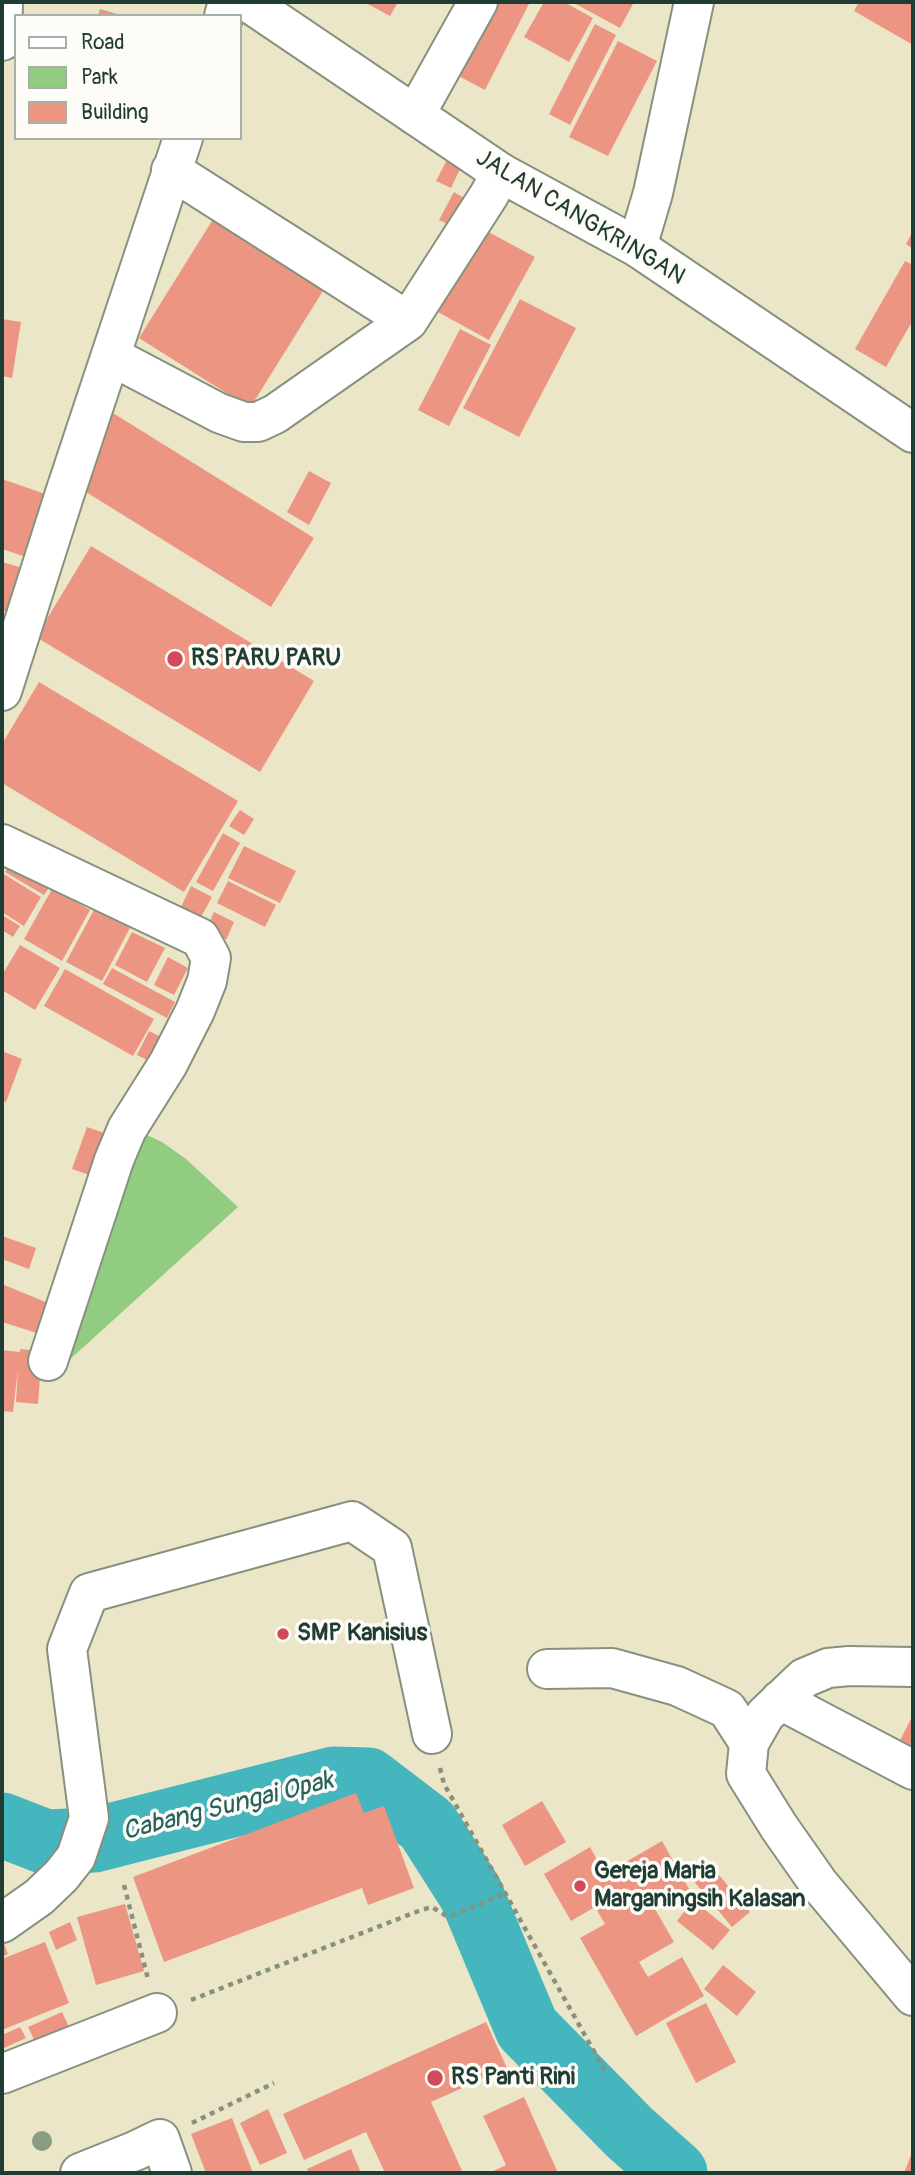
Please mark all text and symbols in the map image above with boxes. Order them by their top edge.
legend [14,14,242,140]
text: Road [81,29,125,56]
text: Park [81,64,118,91]
text: Building [81,99,148,126]
street label: JALAN CANGKRINGAN [470,144,690,292]
place label: RS PARU PARU [191,645,341,673]
marker: RS PARU PARU [165,649,185,669]
place label: SMP Kanisius [297,1620,427,1648]
marker: SMP Kanisius [275,1626,291,1642]
water label: Cabang Sungai Opak [120,1766,336,1848]
place label: Gereja Maria Marganingsih Kalasan [594,1858,806,1914]
marker: Gereja Maria Marganingsih Kalasan [572,1878,588,1894]
place label: RS Panti Rini [451,2064,575,2092]
marker: RS Panti Rini [425,2068,445,2088]

